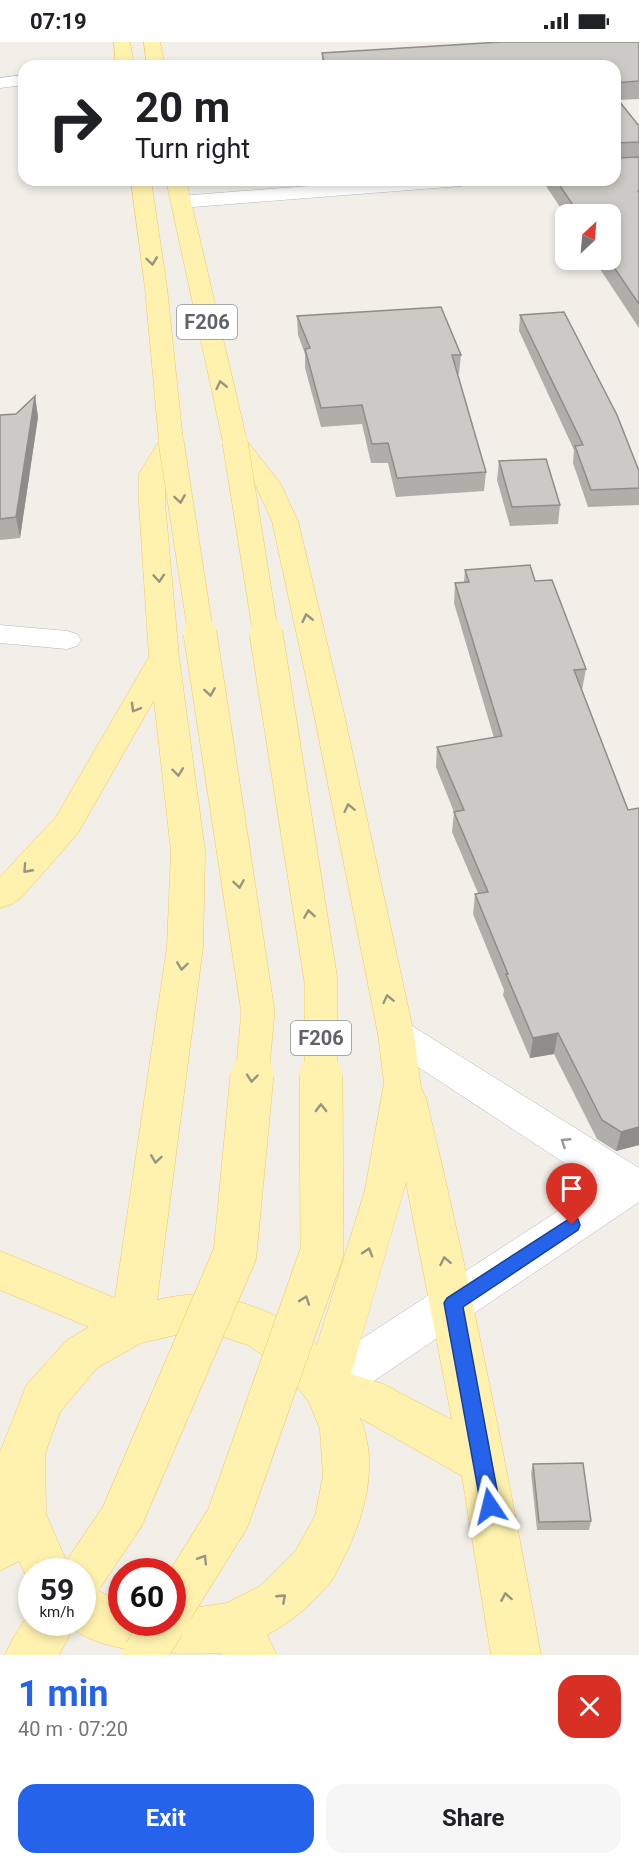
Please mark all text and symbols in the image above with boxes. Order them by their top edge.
text: 07:19 [30,9,87,34]
text: 20 m [135,83,230,132]
icon: right [36,84,114,162]
text: Turn right [135,133,250,165]
north arrow [555,204,621,270]
map controls [555,204,621,270]
one-way arrow [146,256,158,266]
road number: F206 [177,305,237,339]
one-way arrow [216,380,229,390]
one-way arrow [174,494,186,503]
one-way arrow [152,573,165,582]
one-way arrow [301,613,314,623]
one-way arrow [203,687,215,696]
one-way arrow [130,702,142,712]
one-way arrow [172,767,184,776]
one-way arrow [343,804,356,814]
one-way arrow [23,862,34,873]
one-way arrow [232,879,245,889]
one-way arrow [304,909,316,918]
one-way arrow [177,961,189,970]
one-way arrow [383,995,396,1005]
road number: F206 [291,1021,351,1055]
one-way arrow [246,1073,259,1082]
one-way arrow [315,1103,327,1112]
one-way arrow [560,1139,571,1150]
one-way arrow [150,1154,162,1164]
pin [546,1163,597,1225]
icon: arrive [555,1172,588,1205]
one-way arrow [361,1247,373,1258]
one-way arrow [439,1256,452,1266]
one-way arrow [298,1295,311,1306]
position arrow [458,1474,522,1538]
one-way arrow [196,1555,208,1565]
speed limit sign: 60 [108,1558,186,1636]
text: 59 [40,1572,74,1607]
one-way arrow [500,1593,513,1603]
one-way arrow [276,1594,286,1605]
text: km/h [39,1603,75,1621]
text: 1 min [18,1673,109,1715]
button: close [558,1675,621,1738]
text: 40 m · 07:20 [18,1717,128,1741]
button: Exit [18,1784,314,1853]
button: Share [326,1784,621,1853]

